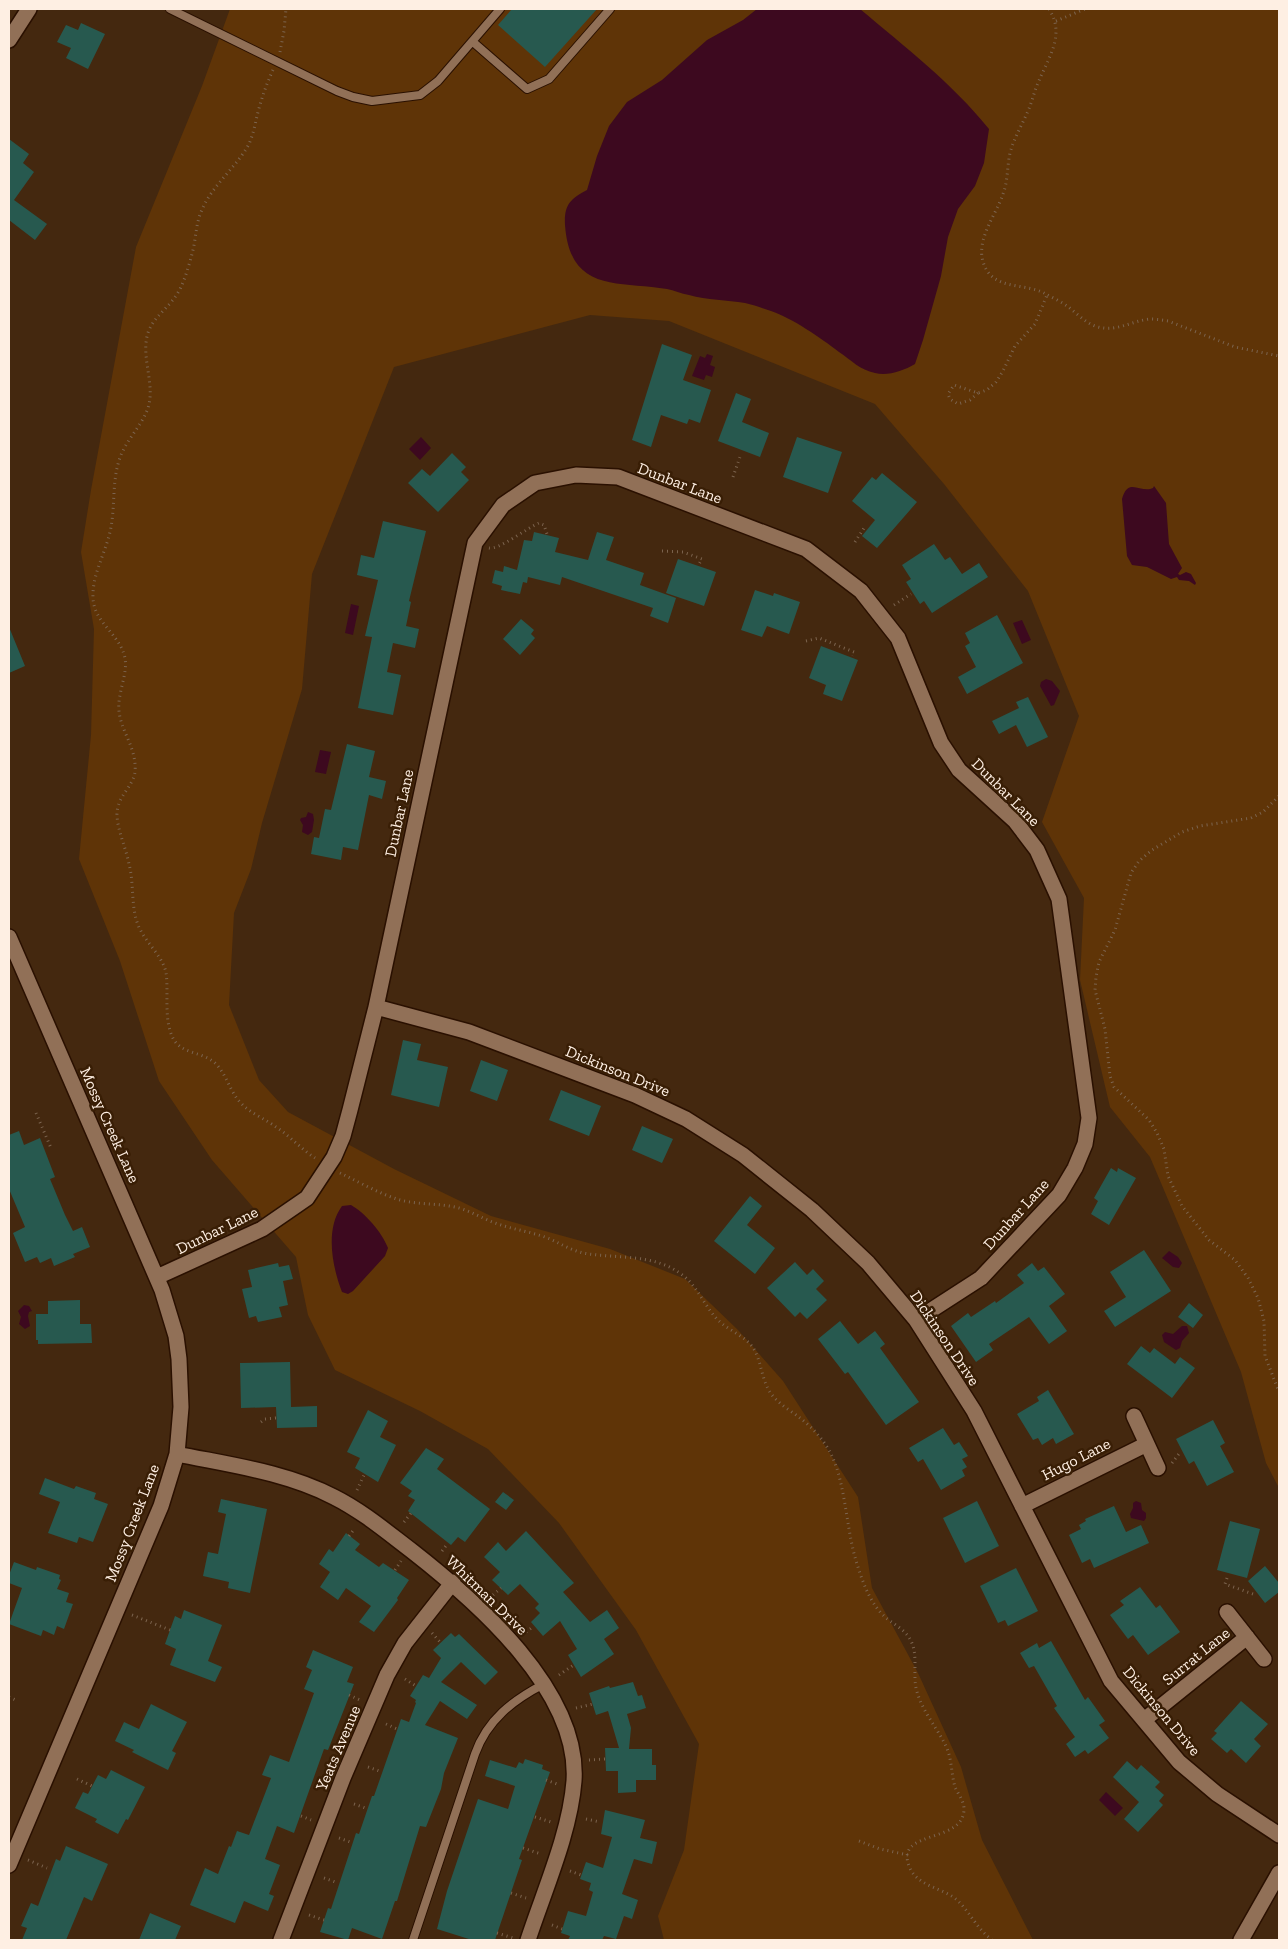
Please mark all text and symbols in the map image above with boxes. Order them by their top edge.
street label: Dunbar Lane [635,458,725,508]
street label: Dunbar Lane [968,754,1044,830]
street label: Dunbar Lane [380,768,418,858]
street label: Dickinson Drive [563,1041,673,1101]
street label: Mossy Creek Lane [76,1064,144,1186]
street label: Dunbar Lane [979,1175,1053,1253]
street label: Dunbar Lane [173,1202,261,1258]
street label: Dickinson Drive [906,1287,984,1389]
street label: Hugo Lane [1039,1434,1113,1484]
street label: Mossy Creek Lane [101,1461,163,1585]
street label: Whitman Drive [442,1551,532,1639]
street label: Surrat Lane [1158,1623,1234,1689]
street label: Dickinson Drive [1119,1662,1205,1760]
street label: Yeats Avenue [311,1703,364,1794]

